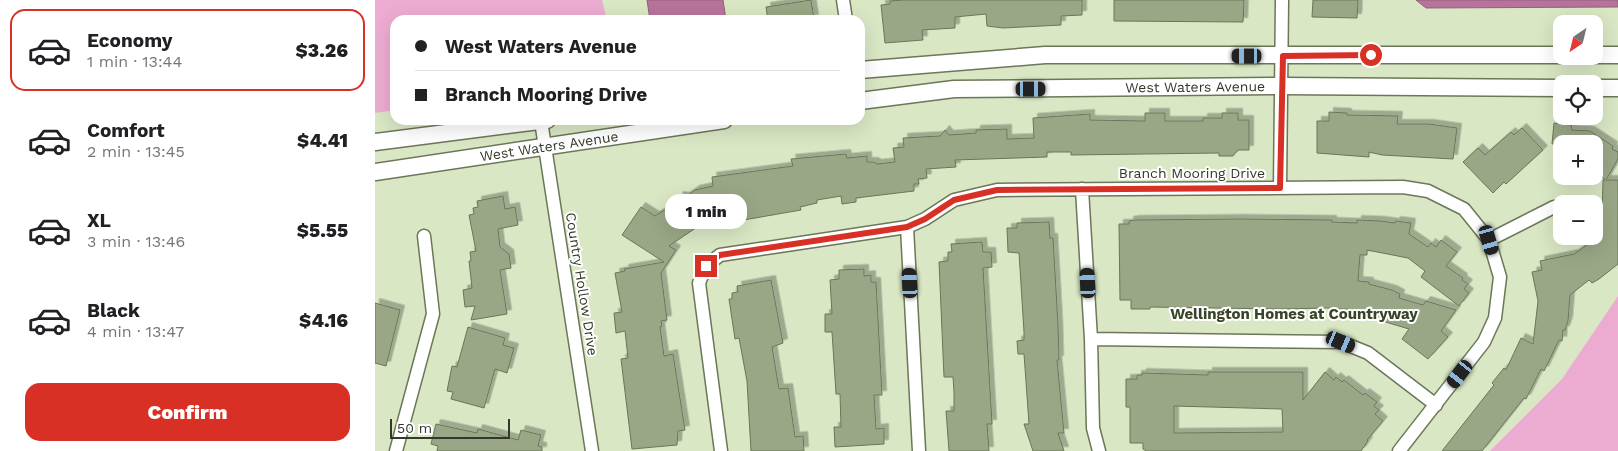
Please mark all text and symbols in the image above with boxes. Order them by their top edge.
north arrow [1553,15,1603,65]
map controls [1553,15,1603,245]
icon: car [27,28,72,73]
text: Economy [87,29,172,52]
text: West Waters Avenue [445,35,637,58]
text: $3.26 [296,39,348,62]
route start [1360,44,1382,66]
car [1232,49,1262,64]
text: 1 min · 13:44 [87,52,182,71]
button: locate [1553,75,1603,125]
street label: West Waters Avenue [1125,78,1265,95]
car [1016,82,1046,97]
text: Branch Mooring Drive [445,83,647,106]
icon: car [27,118,72,163]
text: Comfort [87,119,165,142]
street label: West Waters Avenue [479,128,619,164]
text: $4.41 [297,129,348,152]
button: + [1553,135,1603,185]
text: 2 min · 13:45 [87,142,185,161]
street label: Branch Mooring Drive [1119,165,1265,181]
callout: 1 min [665,194,747,228]
button: − [1553,195,1603,245]
text: 1 min [685,202,727,221]
icon: car [27,208,72,253]
text: XL [87,209,111,232]
street label: Country Hollow Drive [563,211,601,357]
text: $5.55 [297,219,348,242]
car [1477,224,1500,256]
text: 3 min · 13:46 [87,232,185,251]
route end [695,255,717,277]
car [901,268,918,298]
car [1079,268,1096,298]
icon: car [27,298,72,343]
text: Black [87,299,140,322]
district label: Wellington Homes at Countryway [1170,305,1418,323]
text: $4.16 [299,309,348,332]
text: 4 min · 13:47 [87,322,184,341]
car [1324,329,1357,355]
car [1444,358,1475,390]
button: Confirm [25,383,350,441]
scale bar [390,416,510,439]
text: 50 m [397,420,432,436]

